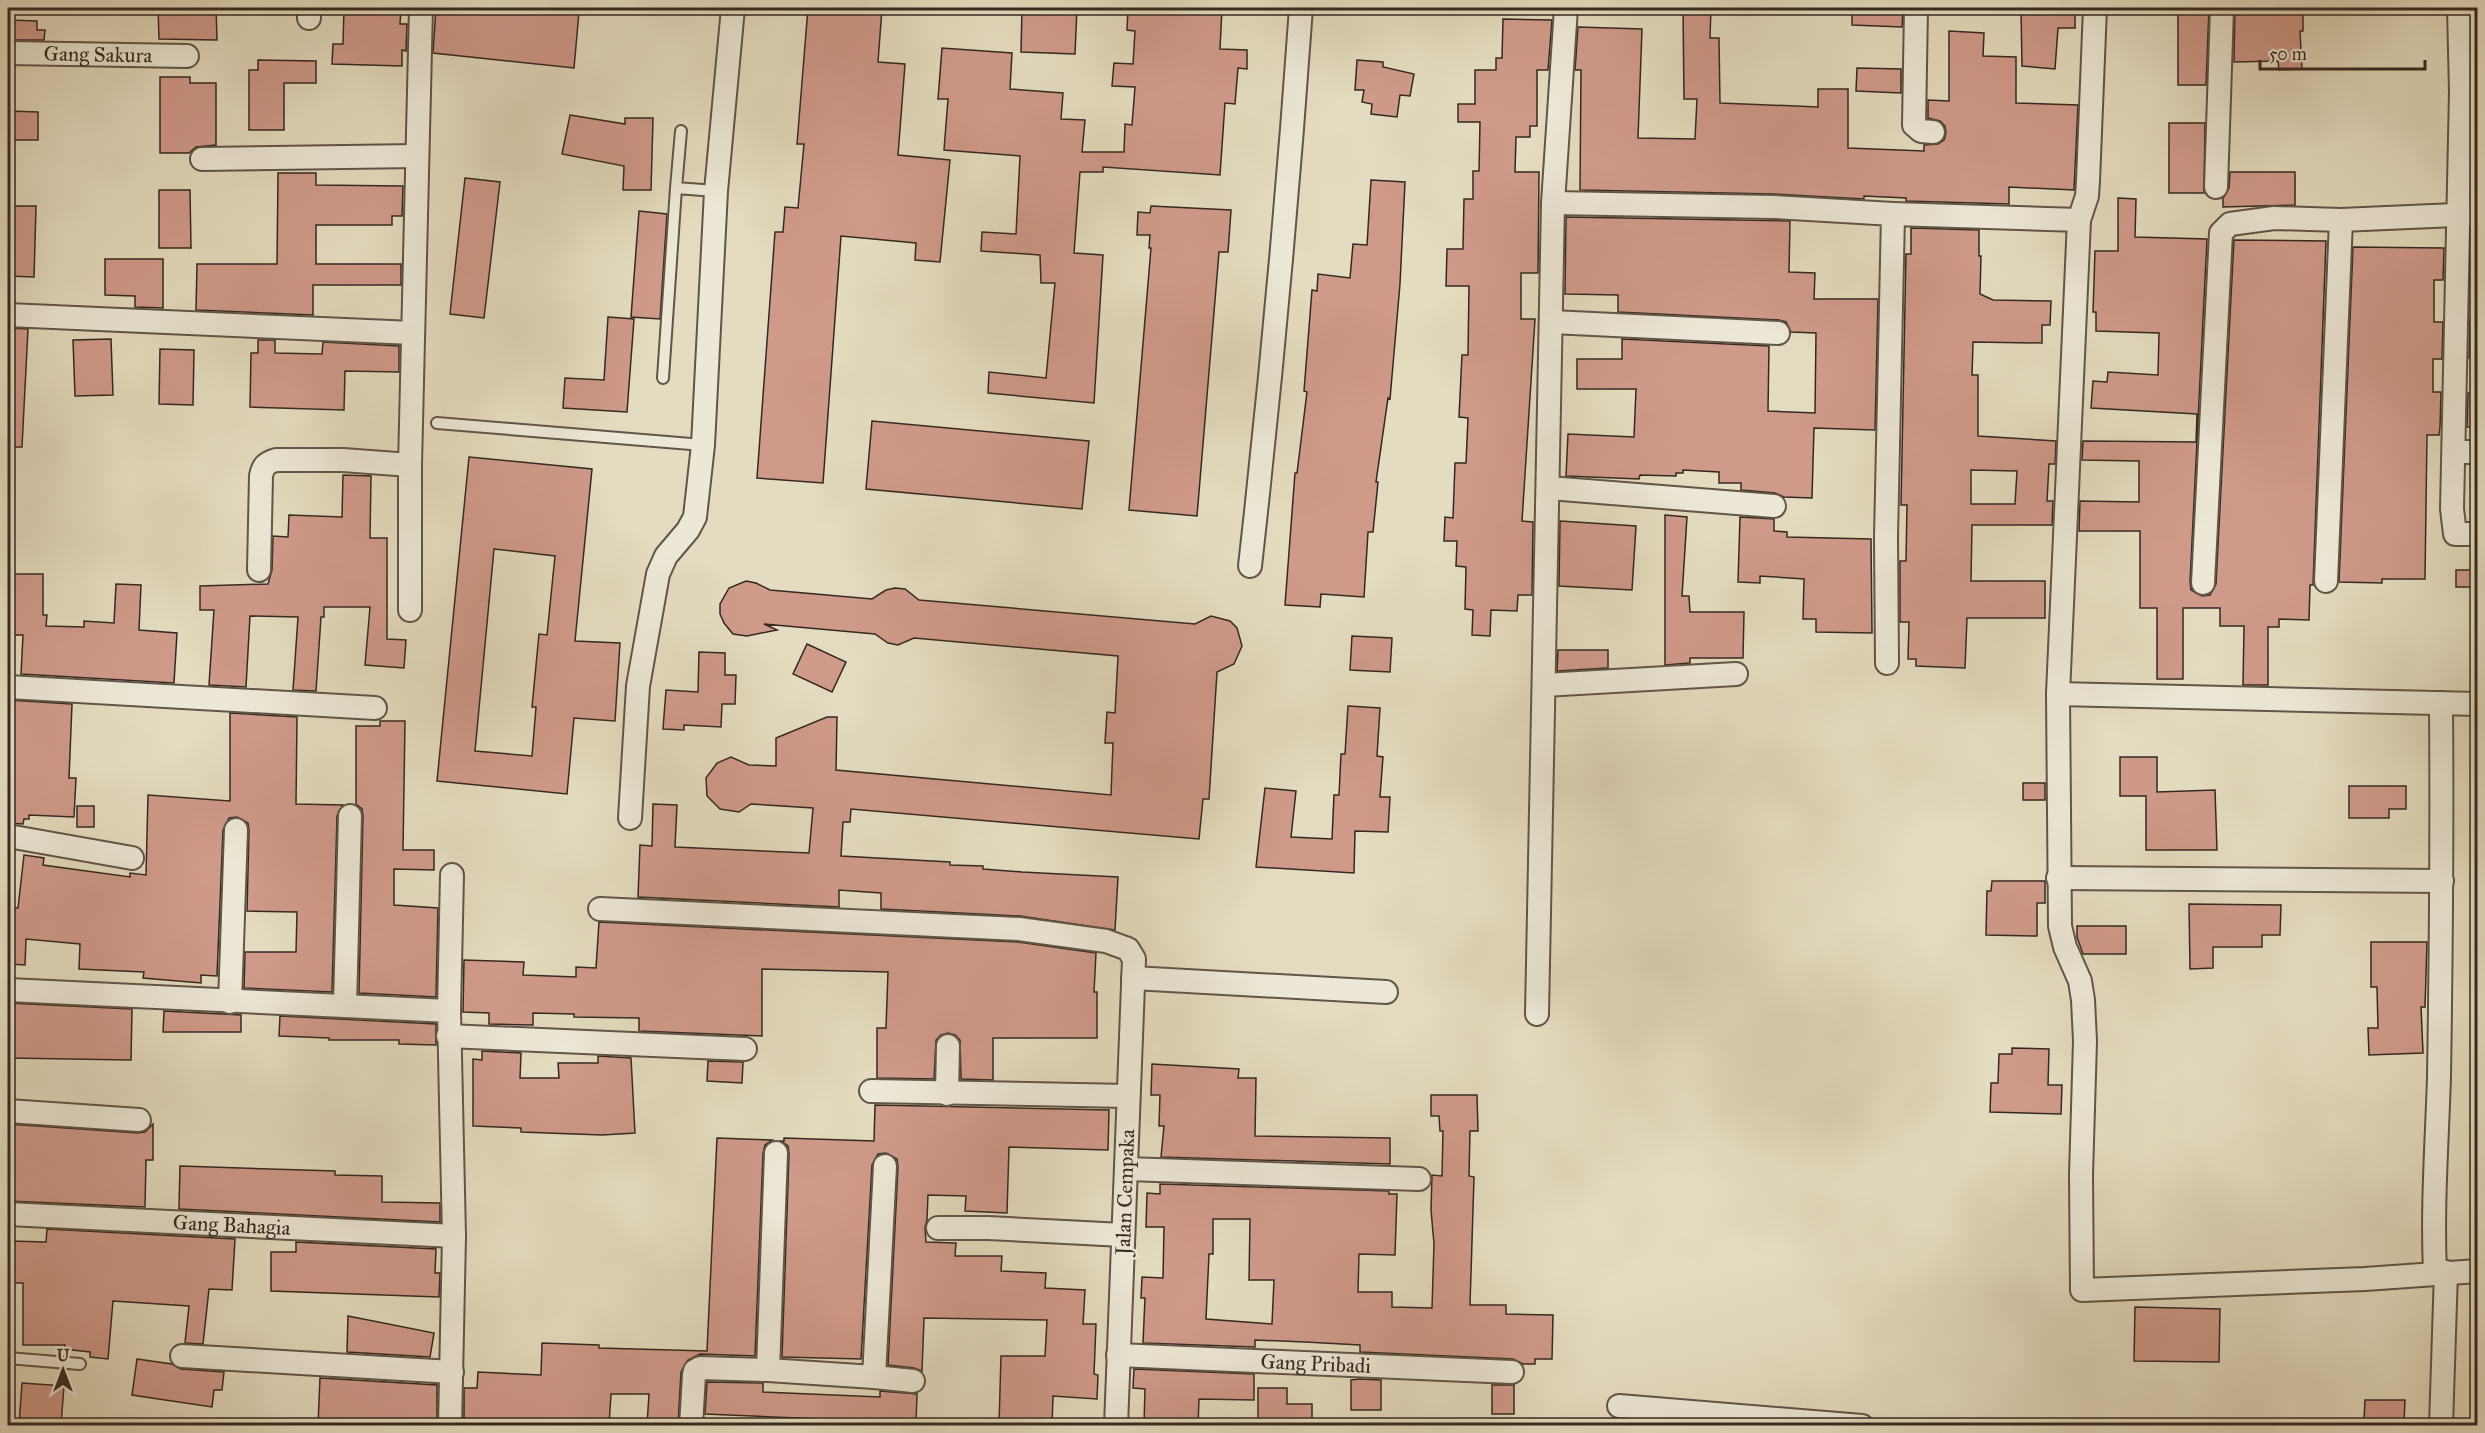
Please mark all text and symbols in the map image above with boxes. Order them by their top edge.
scale bar [2260,33,2425,71]
street label: Gang Sakura [43,41,153,68]
text: 50 m [2269,43,2307,65]
street label: Jalan Cempaka [1110,1128,1140,1257]
street label: Gang Bahagia [172,1209,291,1241]
north arrow [33,1340,93,1400]
text: U [57,1346,70,1365]
street label: Gang Pribadi [1260,1348,1372,1379]

